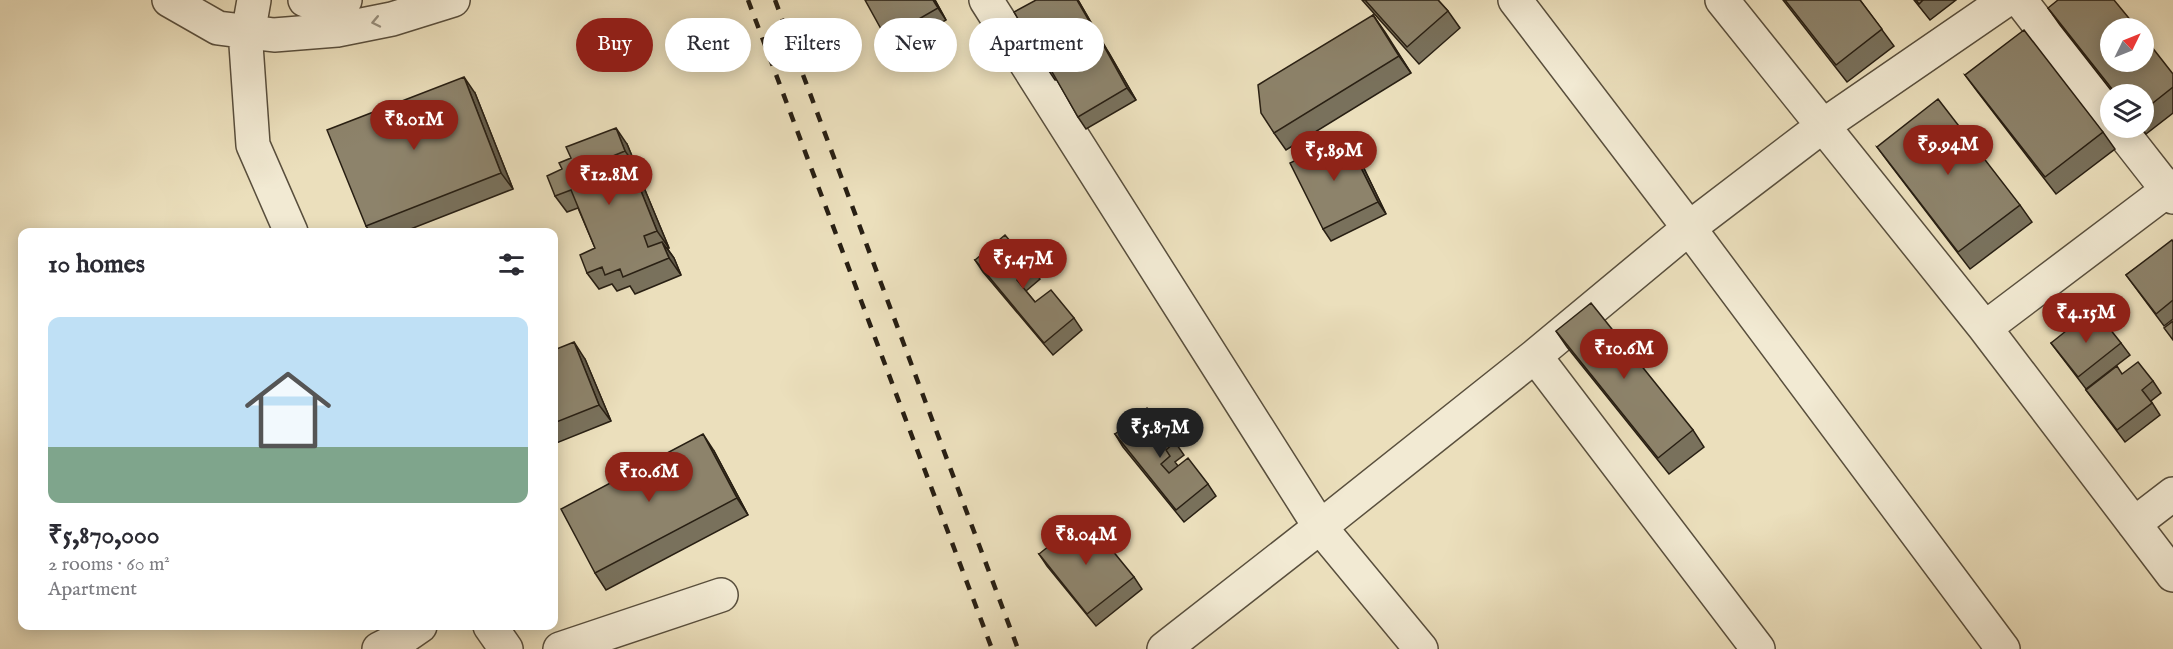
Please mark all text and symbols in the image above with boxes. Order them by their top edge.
one-way arrow [372,15,382,28]
chip: Buy [576,18,653,72]
chip: Rent [665,18,751,72]
chip: Filters [763,18,862,72]
chip: New [874,18,957,72]
chip: Apartment [969,18,1104,72]
north arrow [2100,18,2154,72]
map controls [2100,18,2154,138]
button: layers [2100,84,2154,138]
pin: ₹8.01M [365,100,463,151]
text: ₹8.01M [384,107,444,132]
pin: ₹9.94M [1899,125,1997,176]
pin: ₹5.89M [1285,131,1383,182]
text: ₹9.94M [1917,132,1979,157]
text: ₹5.89M [1305,138,1363,163]
pin: ₹12.8M [560,155,658,206]
text: ₹12.8M [579,162,639,187]
pin: ₹5.47M [974,239,1072,290]
text: ₹5.47M [993,246,1053,271]
text: 10 homes [48,248,145,281]
icon: filters [495,248,528,281]
pin: ₹4.15M [2037,293,2135,344]
text: ₹4.15M [2056,300,2116,325]
pin: ₹10.6M [1575,329,1673,380]
text: ₹10.6M [1594,336,1654,361]
icon: home [234,356,342,464]
pin: ₹5.87M [1111,408,1209,459]
text: ₹5.87M [1131,415,1189,440]
pin: ₹10.6M [600,452,698,503]
text: ₹10.6M [619,459,679,484]
pin: ₹8.04M [1037,515,1135,566]
text: ₹5,870,000 [48,519,160,552]
text: ₹8.04M [1055,522,1117,547]
text: 2 rooms · 60 m² [48,552,170,577]
text: Apartment [48,577,137,602]

